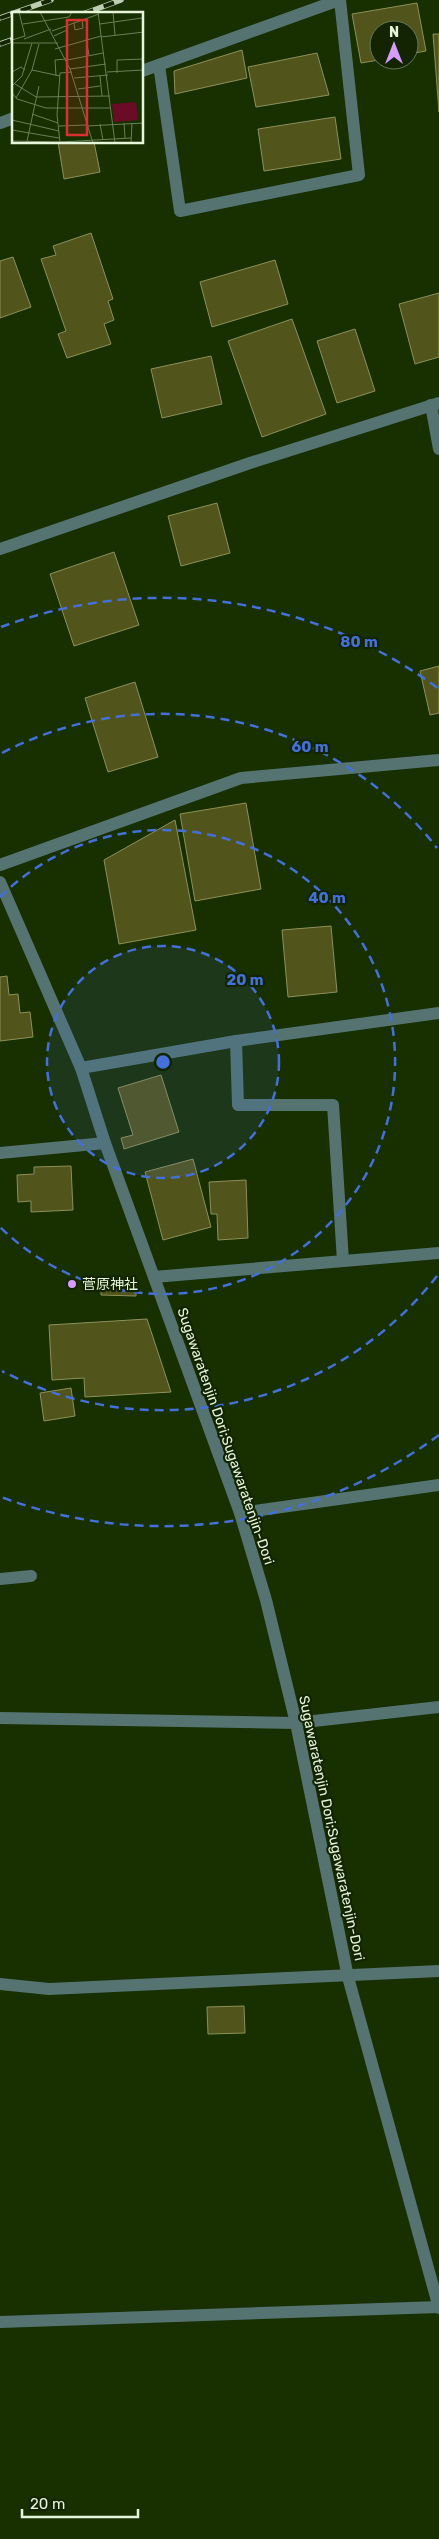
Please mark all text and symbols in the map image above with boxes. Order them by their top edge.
inset map [12,12,144,144]
north arrow [369,20,419,70]
text: N [389,24,399,41]
text: 80 m [340,633,378,651]
text: 60 m [292,738,328,756]
text: 40 m [308,889,346,907]
text: 20 m [227,971,263,989]
centre of rings [154,1053,172,1071]
place label: 菅原神社 [82,1276,138,1293]
marker: 菅原神社 [66,1278,78,1290]
street label: Sugawaratenjin Dori;Sugawaratenjin-Dori [173,1305,278,1567]
street label: Sugawaratenjin Dori;Sugawaratenjin-Dori [295,1694,368,1962]
scale bar [22,2486,139,2518]
text: 20 m [30,2495,65,2513]

